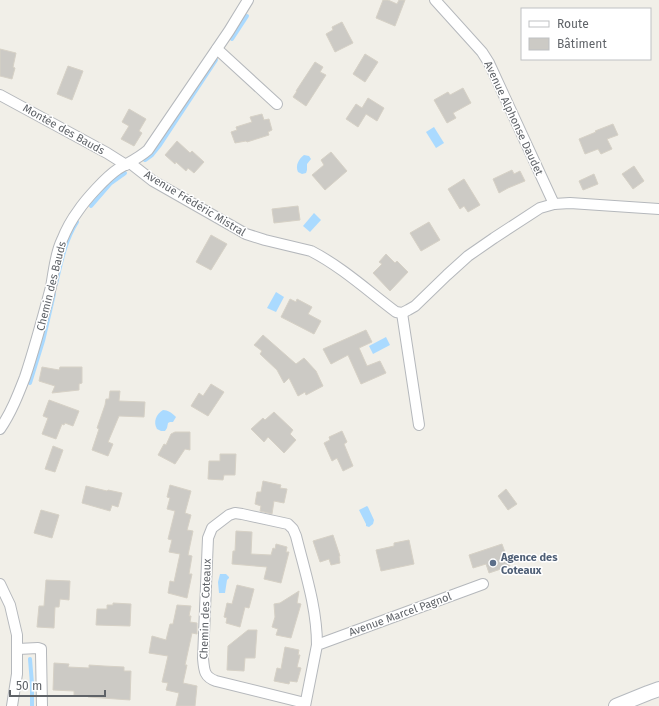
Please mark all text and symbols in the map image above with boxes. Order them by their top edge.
legend [521,8,651,60]
text: Route [557,17,589,31]
text: Bâtiment [557,37,607,51]
street label: Avenue Alphonse Daudet [481,59,546,178]
street label: Montée des Bauds [21,102,107,157]
street label: Avenue Frédéric Mistral [142,168,248,239]
street label: Chemin des Bauds [34,240,69,332]
place label: Agence des Coteaux [500,551,558,577]
street label: Chemin des Coteaux [197,558,214,660]
marker: Agence des Coteaux [488,558,498,568]
street label: Avenue Marcel Pagnol [347,590,453,639]
scale bar [10,672,105,698]
text: 50 m [16,679,42,693]

